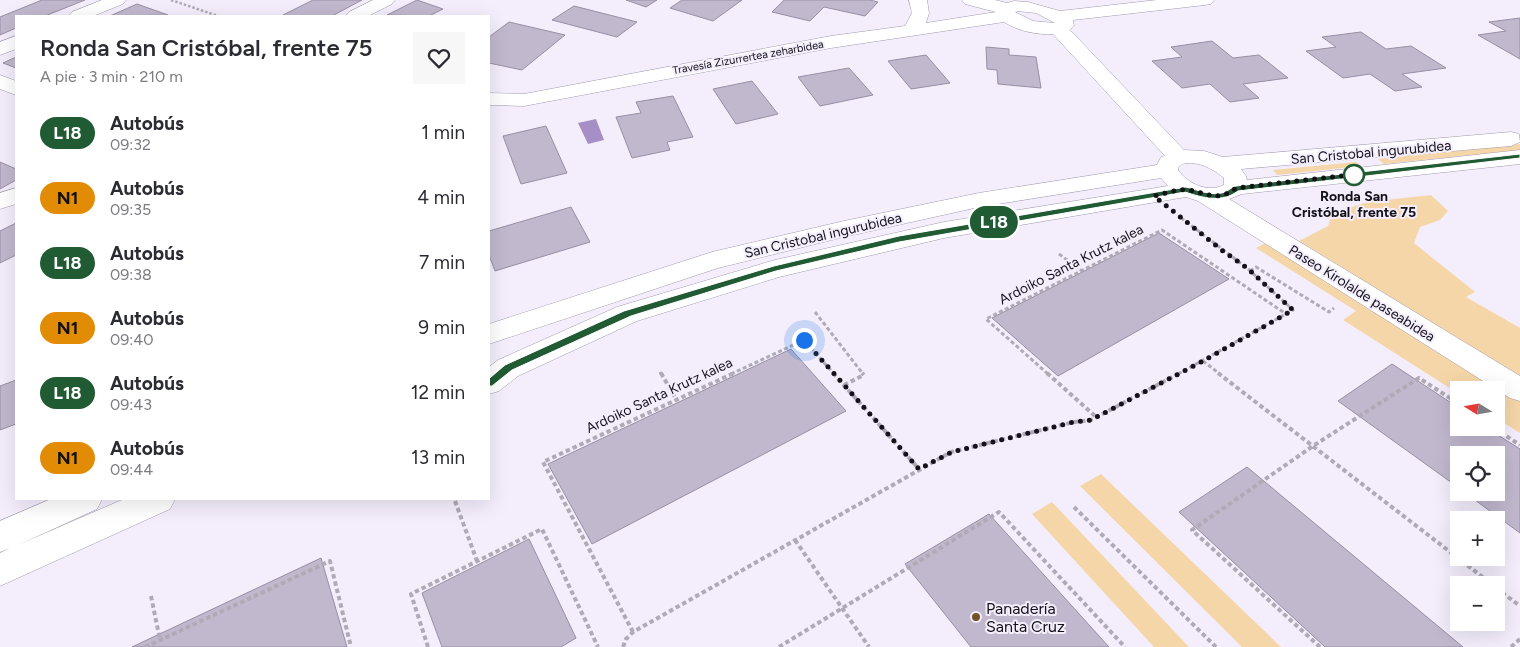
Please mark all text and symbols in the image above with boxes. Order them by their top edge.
button: heart [413,32,465,84]
text: Ronda San Cristóbal, frente 75 [40,33,372,62]
street label: Travesía Zizurrertea zeharbidea [672,38,825,77]
text: A pie · 3 min · 210 m [40,67,183,86]
text: Autobús [110,112,184,135]
text: 1 min [421,121,465,144]
text: L18 [53,122,82,144]
text: 09:32 [110,135,151,154]
street label: San Cristobal ingurubidea [1290,137,1452,168]
marker: Ronda San Cristóbal, frente 75 [1343,164,1365,186]
text: Autobús [110,177,184,200]
text: 4 min [417,186,465,209]
text: N1 [57,187,78,209]
place label: Ronda San Cristóbal, frente 75 [1292,188,1416,221]
text: 09:35 [110,200,151,219]
line badge: L18 [965,206,1023,238]
street label: San Cristobal ingurubidea [743,209,903,262]
text: L18 [980,211,1008,233]
street label: Ardoiko Santa Krutz kalea [996,221,1146,308]
street label: Paseo Kirolalde paseabidea [1285,241,1438,345]
text: Autobús [110,242,184,265]
text: 7 min [419,251,465,274]
text: L18 [53,252,82,274]
text: 09:38 [110,265,152,284]
text: Autobús [110,307,184,330]
text: 9 min [418,316,465,339]
text: N1 [57,317,78,339]
your location [792,328,817,353]
text: 09:40 [110,330,154,349]
street label: Ardoiko Santa Krutz kalea [583,354,735,437]
text: Autobús [110,372,184,395]
text: 12 min [411,381,465,404]
north arrow [1450,381,1505,436]
map controls [1450,381,1505,631]
text: L18 [53,382,82,404]
text: 09:43 [110,395,152,414]
text: Autobús [110,437,184,460]
text: 13 min [411,446,465,469]
button: locate [1450,446,1505,501]
text: N1 [57,447,78,469]
text: 09:44 [110,460,153,479]
button: + [1450,511,1505,566]
button: − [1450,576,1505,631]
place label: Panadería Santa Cruz [986,599,1065,636]
marker: Panadería Santa Cruz [970,611,982,623]

